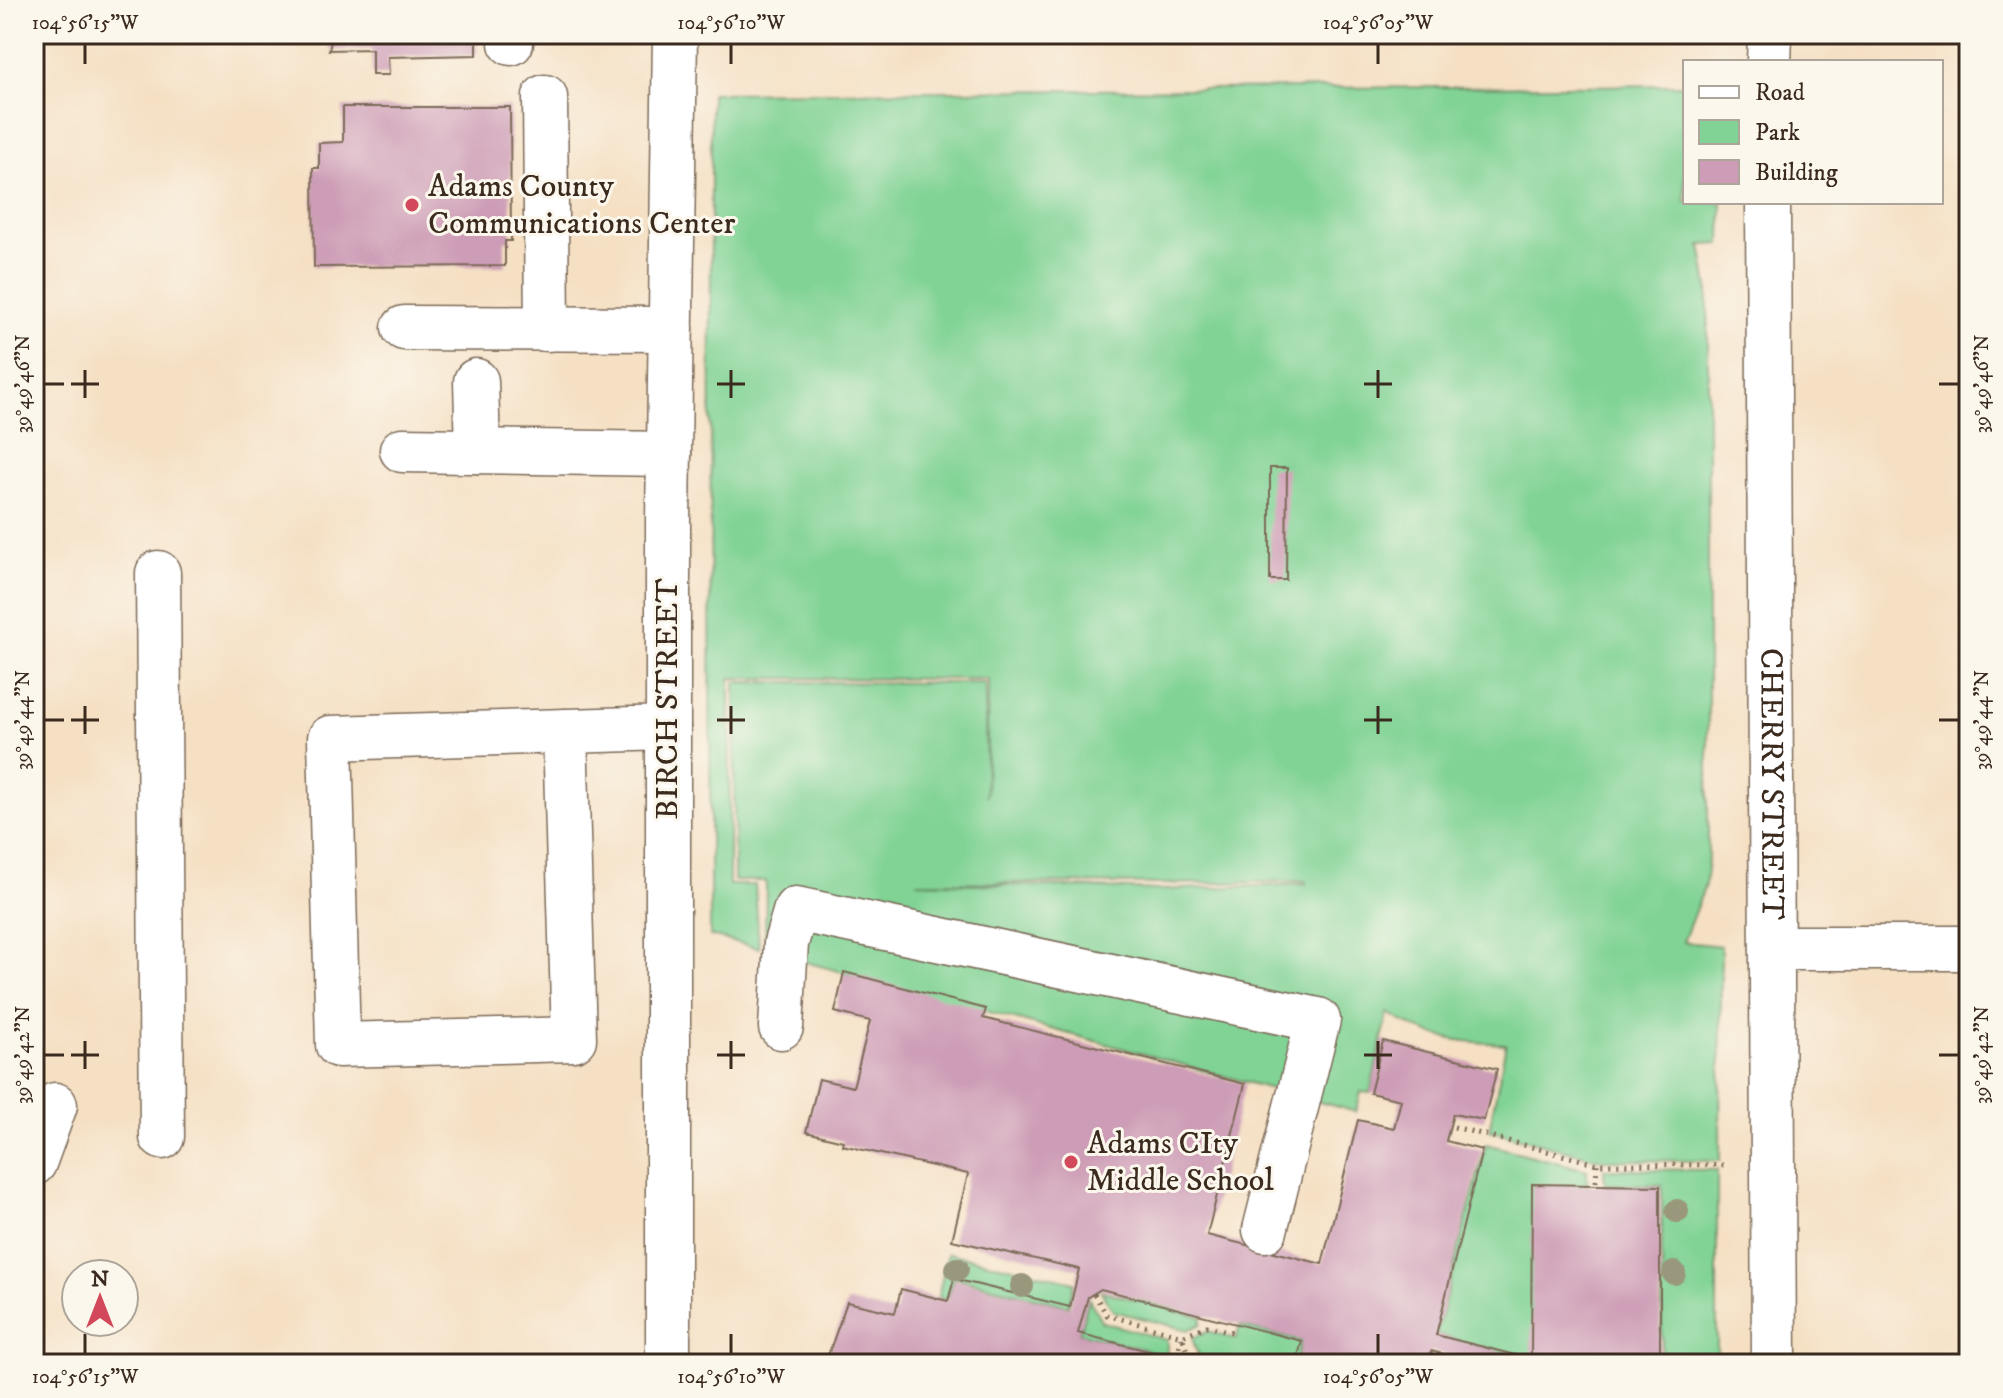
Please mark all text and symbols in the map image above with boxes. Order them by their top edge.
text: 104°56'15"W [32,11,139,36]
text: 104°56'10"W [677,11,786,36]
text: 104°56'05"W [1323,11,1434,36]
legend [1683,60,1943,204]
text: Road [1755,78,1805,108]
text: Park [1755,118,1800,148]
text: Building [1755,158,1838,188]
place label: Adams County Communications Center [428,167,735,244]
marker: Adams County Communications Center [403,196,421,214]
text: 39°49'46"N [11,335,36,433]
text: 39°49'46"N [1970,335,1995,433]
street label: BIRCH STREET [648,578,688,820]
street label: CHERRY STREET [1750,648,1792,920]
text: 39°49'44"N [11,670,36,770]
text: 39°49'44"N [1970,670,1995,770]
text: 39°49'42"N [11,1006,36,1104]
text: 39°49'42"N [1970,1006,1995,1104]
place label: Adams CIty Middle School [1087,1124,1274,1201]
marker: Adams CIty Middle School [1062,1153,1080,1171]
north arrow [60,1258,140,1338]
text: N [91,1266,109,1293]
text: 104°56'15"W [32,1365,139,1390]
text: 104°56'10"W [677,1365,786,1390]
text: 104°56'05"W [1323,1365,1434,1390]

